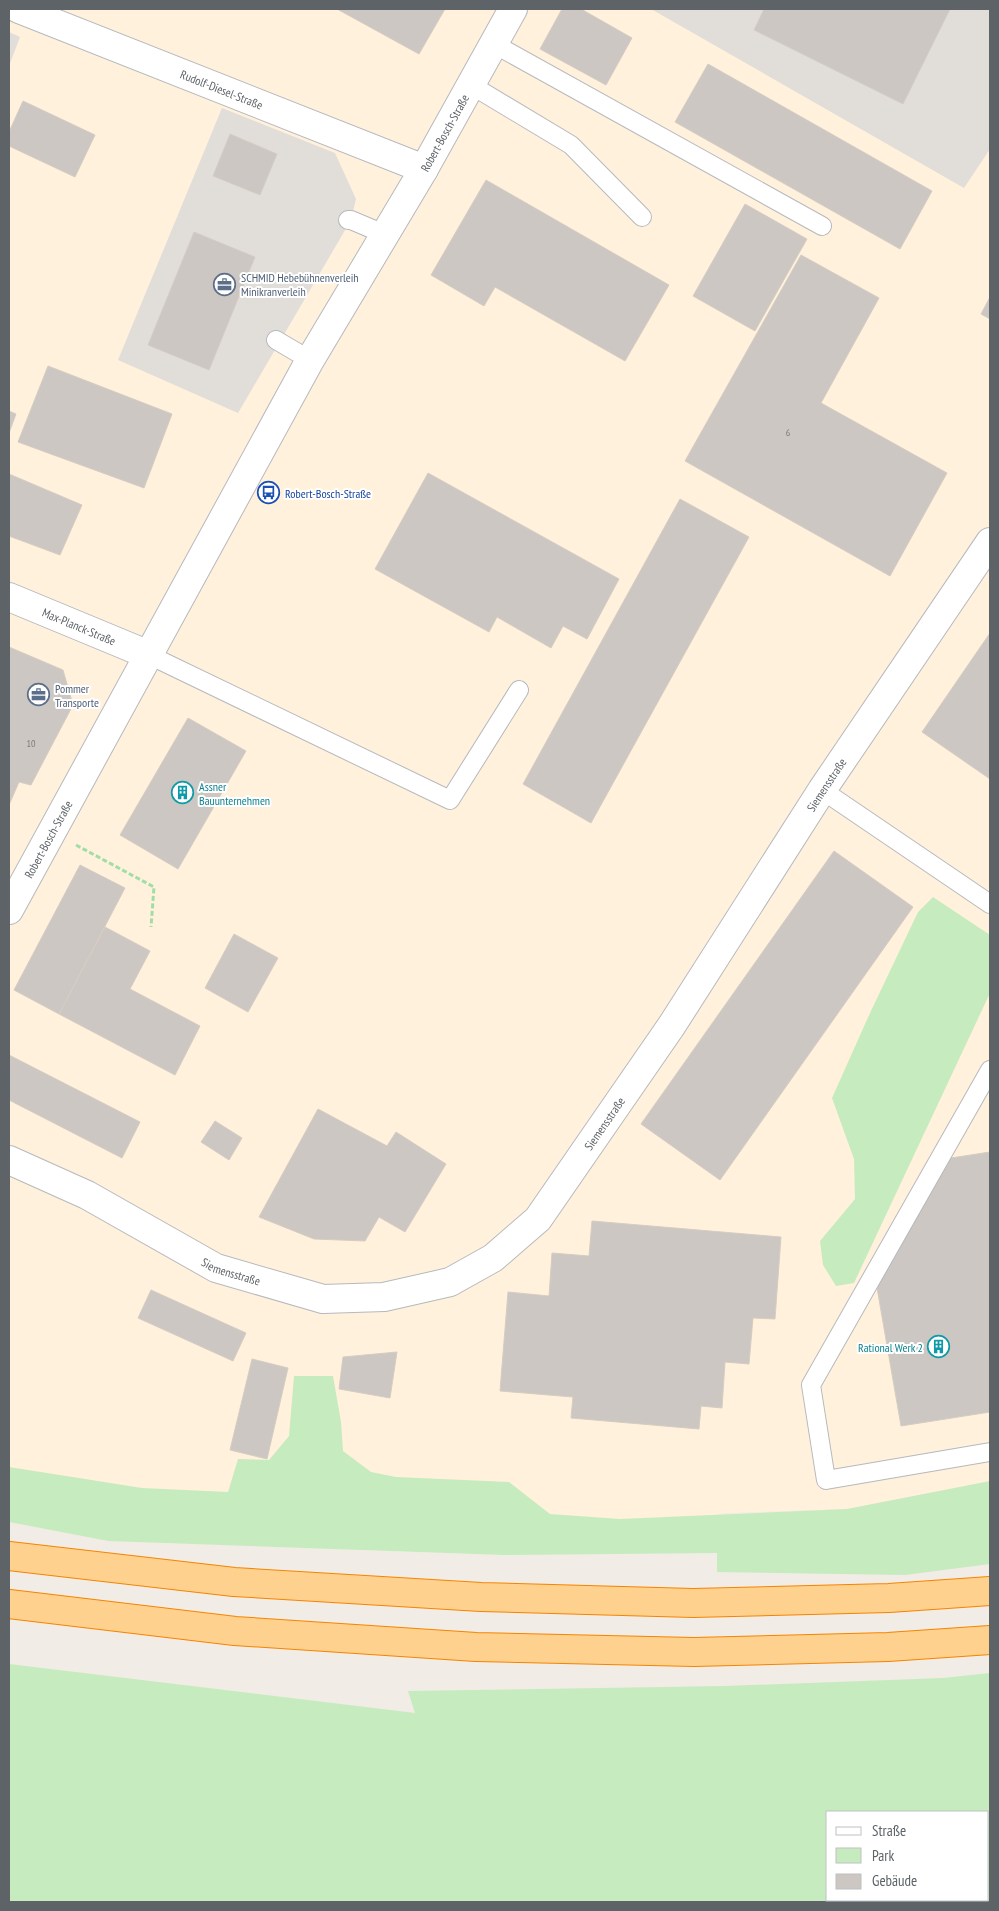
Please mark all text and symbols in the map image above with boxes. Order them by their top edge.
street label: Rudolf-Diesel-Straße [178,66,265,112]
street label: Robert-Bosch-Straße [417,91,472,174]
place label: SCHMID Hebebühnenverleih Minikranverleih [241,270,359,299]
office icon: SCHMID Hebebühnenverleih Minikranverleih [213,272,237,296]
house number: 6 [786,426,791,439]
bus stop icon: Robert-Bosch-Straße [257,481,281,505]
place label: Robert-Bosch-Straße [285,486,371,501]
street label: Max-Planck-Straße [40,604,118,648]
place label: Pommer Transporte [55,681,99,710]
office icon: Pommer Transporte [27,683,51,707]
house number: 10 [27,737,36,750]
street label: Siemensstraße [803,755,849,814]
place label: Assner Bauunternehmen [199,779,270,808]
building icon: Assner Bauunternehmen [171,781,195,805]
street label: Robert-Bosch-Straße [21,798,75,880]
street label: Siemensstraße [581,1094,628,1153]
street label: Siemensstraße [199,1254,262,1288]
building icon: Rational Werk 2 [927,1335,951,1359]
place label: Rational Werk 2 [858,1340,923,1355]
legend [826,1811,989,1901]
text: Straße [872,1821,906,1840]
text: Park [872,1846,894,1865]
text: Gebäude [872,1871,917,1890]

